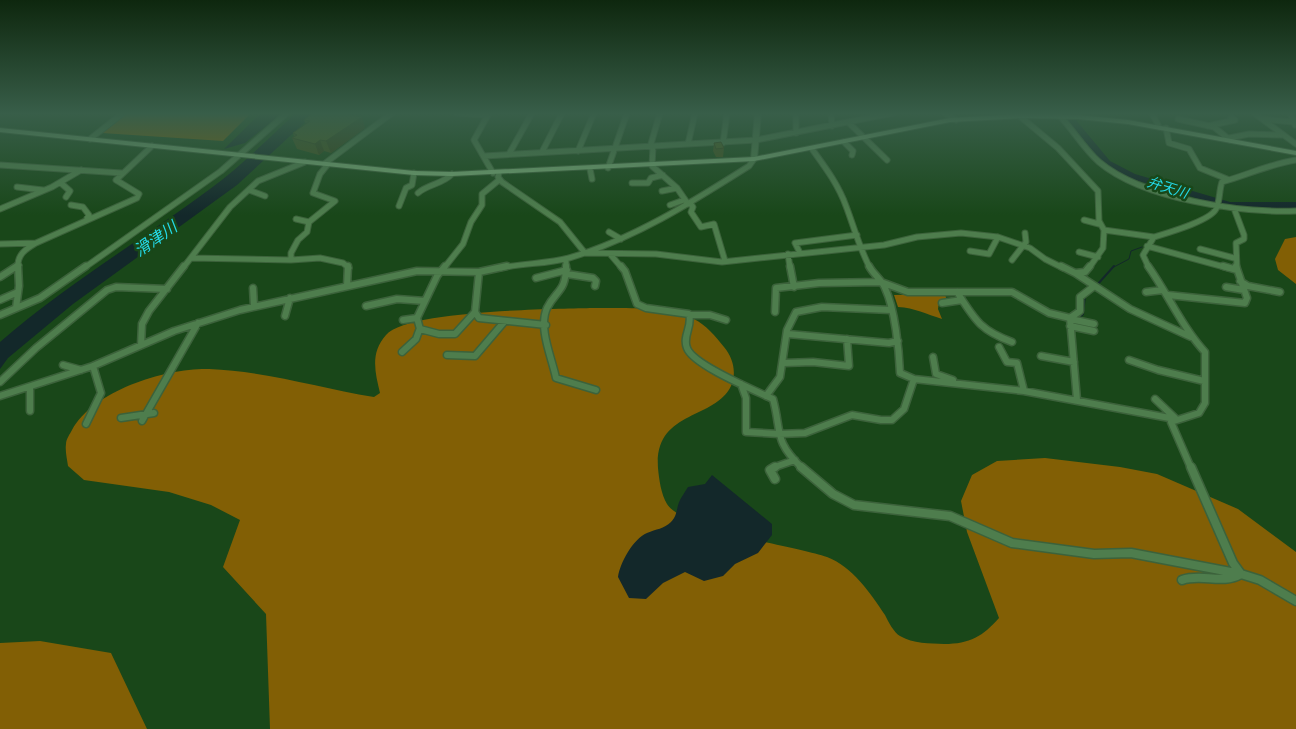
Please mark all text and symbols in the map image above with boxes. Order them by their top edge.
water label: 弁天川 [1145,173,1192,202]
water label: 滑津川 [130,215,182,260]

